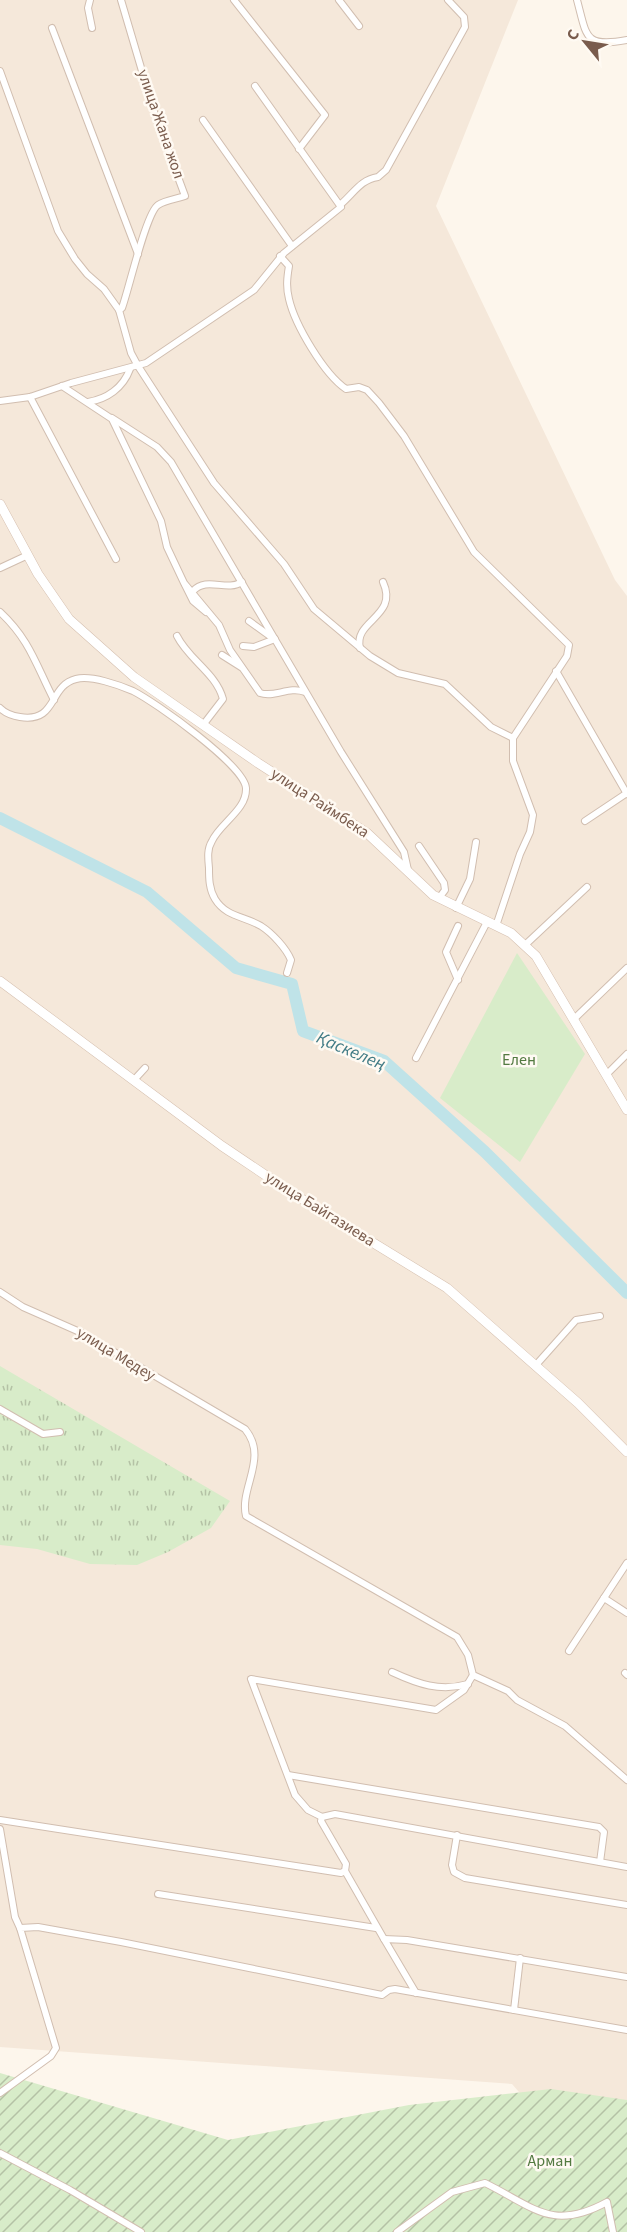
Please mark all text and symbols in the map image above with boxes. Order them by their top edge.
north arrow [555,12,615,72]
text: С [561,25,585,45]
street label: улица Жана жол [132,66,190,182]
street label: улица Раймбека [267,763,373,843]
water label: Қаскелең [312,1025,390,1077]
park label: Елен [502,1049,536,1071]
street label: улица Байгазиева [261,1166,379,1252]
street label: улица Медеу [72,1322,160,1387]
park label: Арман [528,2150,572,2172]

